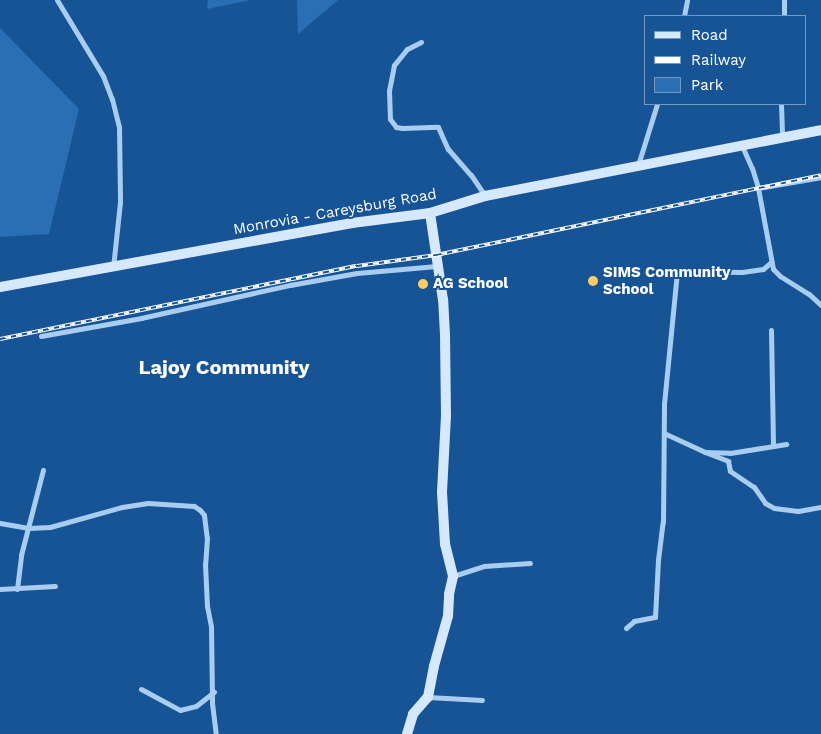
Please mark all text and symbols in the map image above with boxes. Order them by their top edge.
legend [644,15,806,105]
text: Road [691,26,728,44]
text: Railway [691,51,746,69]
text: Park [691,76,723,94]
street label: Monrovia - Careysburg Road [232,185,438,239]
place label: SIMS Community School [603,263,730,298]
place label: AG School [433,275,508,293]
marker: SIMS Community School [587,275,599,287]
marker: AG School [417,278,429,290]
district label: Lajoy Community [138,355,310,379]

